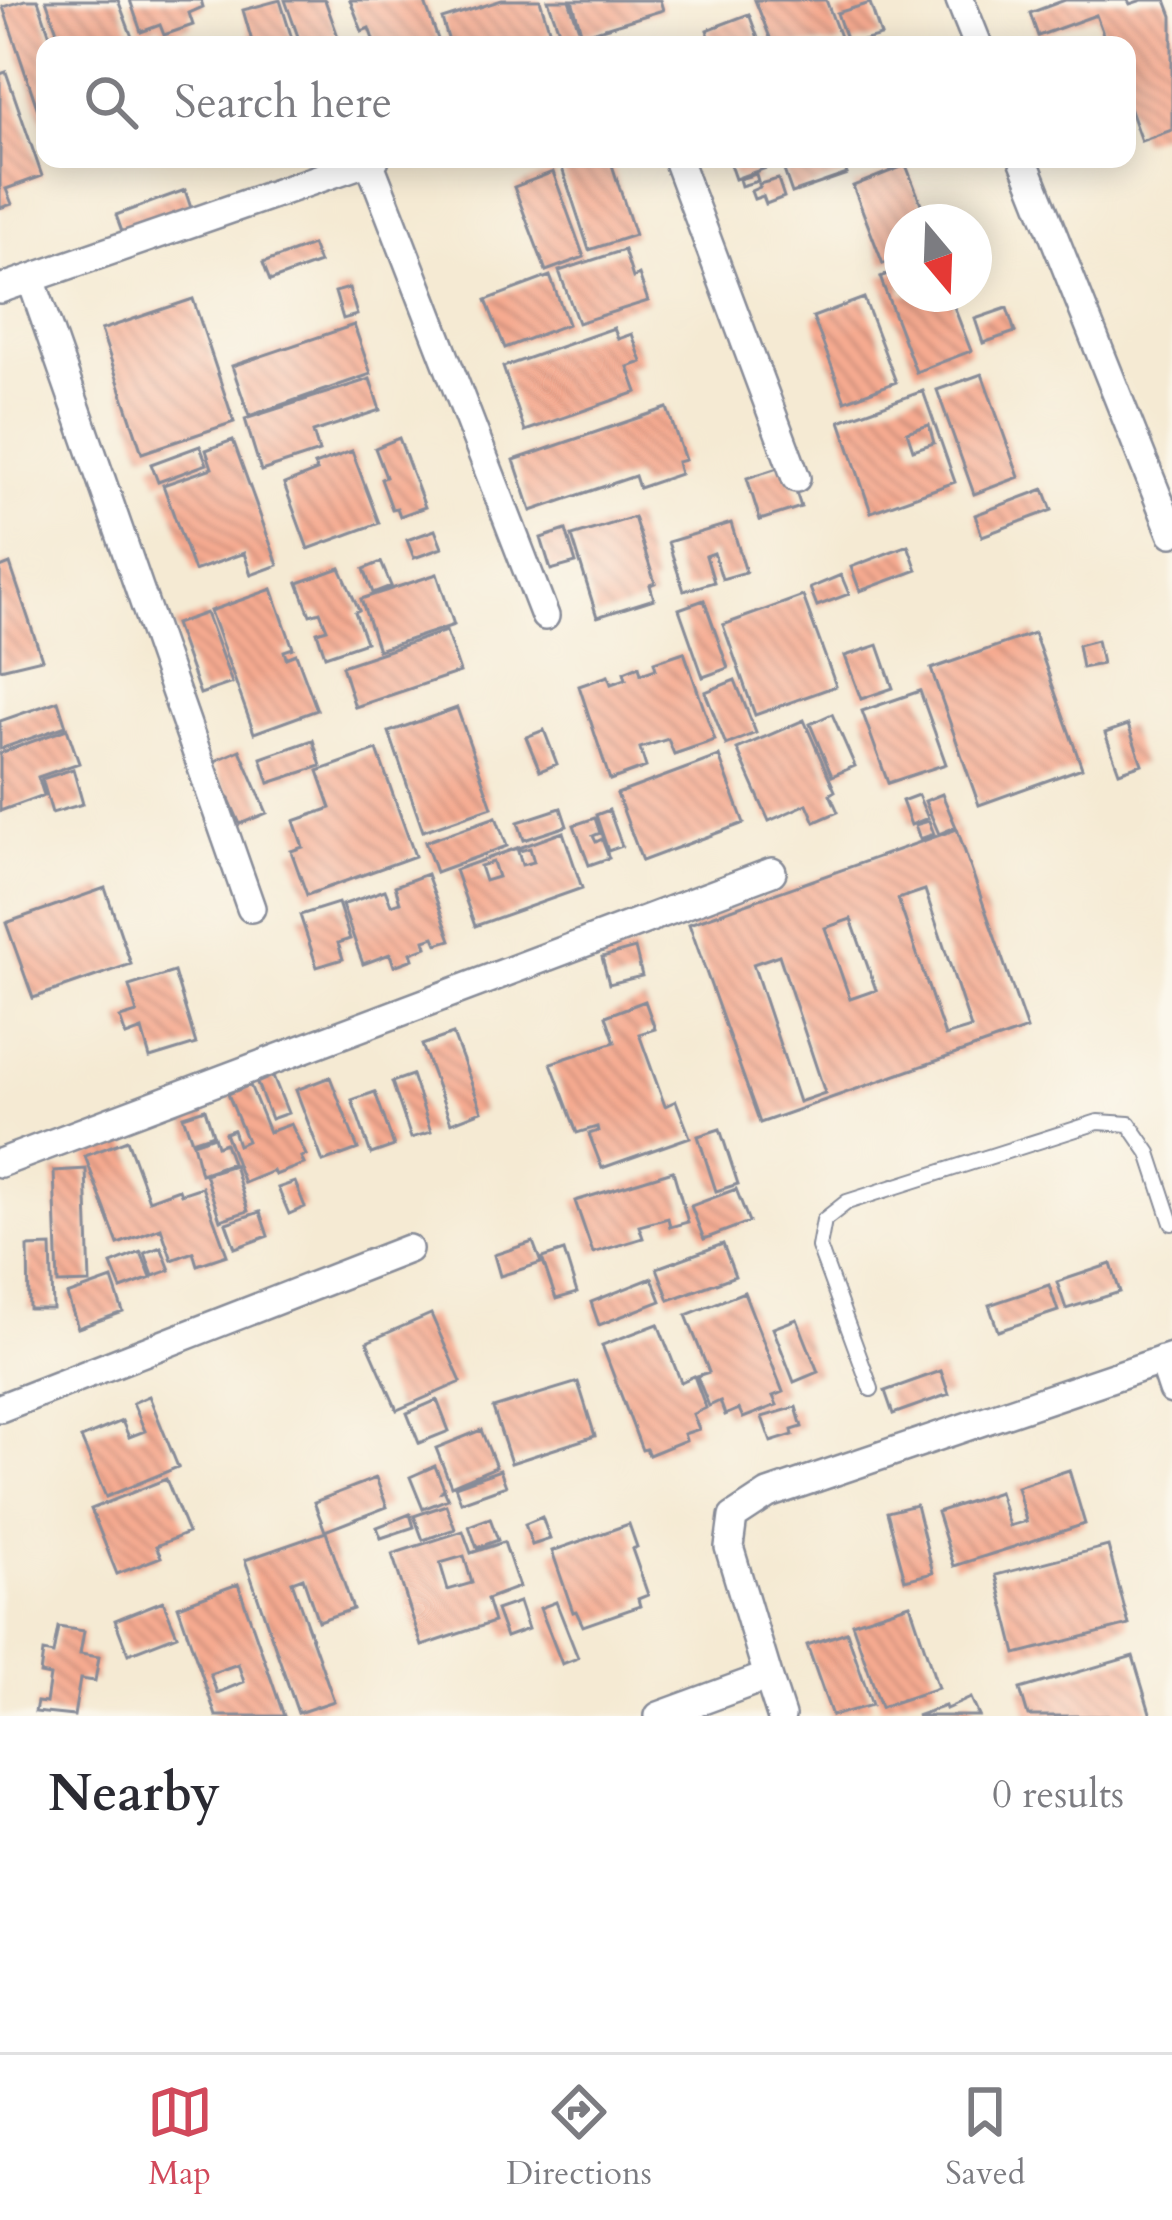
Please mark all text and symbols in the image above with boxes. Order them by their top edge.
search box [36,36,1136,168]
icon: search [78,69,144,135]
text: Search here [174,72,392,133]
north arrow [884,204,992,312]
text: Nearby [48,1759,220,1829]
text: 0 results [992,1768,1124,1821]
tab: Map [147,2079,213,2196]
tab: Directions [506,2079,652,2196]
tab: Saved [945,2079,1025,2196]

